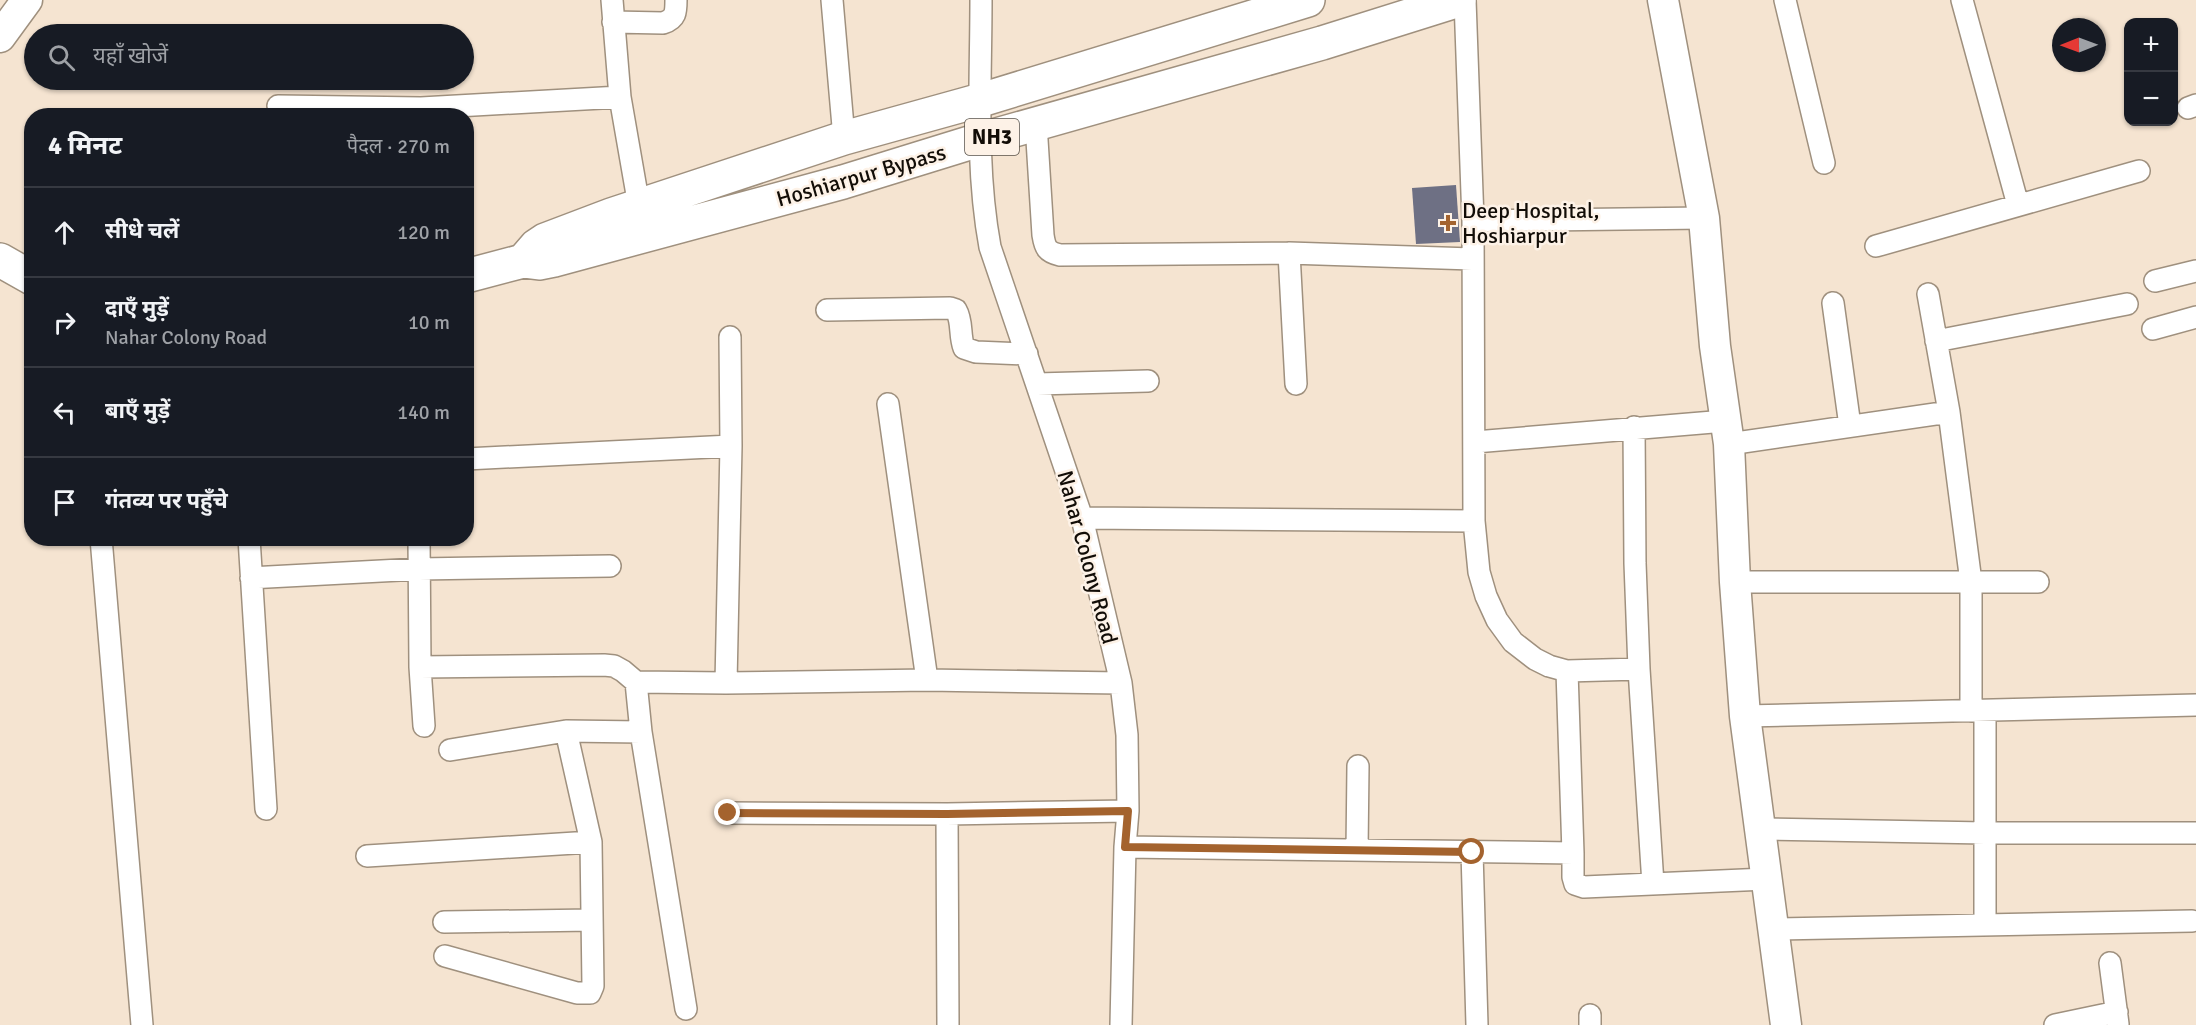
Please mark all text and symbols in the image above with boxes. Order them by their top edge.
north arrow [2052,18,2106,72]
map controls [2124,18,2178,126]
button: + [2124,18,2178,72]
search box [24,24,474,90]
icon: search [45,41,78,74]
text: यहाँ खोजें [93,42,168,69]
button: − [2124,72,2178,126]
road number: NH3 [965,119,1019,155]
text: 4 मिनट [48,130,122,162]
text: पैदल · 270 m [347,134,450,159]
street label: Hoshiarpur Bypass [773,138,949,213]
place label: Deep Hospital, Hoshiarpur [1462,197,1599,249]
marker: Deep Hospital, Hoshiarpur [1439,214,1457,232]
icon: ahead [48,216,81,249]
text: सीधे चलें [105,217,179,244]
text: 120 m [397,220,450,245]
text: दाएँ मुड़ें [105,295,169,322]
icon: right [48,306,81,339]
text: 10 m [408,310,450,335]
text: Nahar Colony Road [105,325,267,350]
icon: left [48,396,81,429]
text: बाएँ मुड़ें [105,397,170,424]
text: 140 m [397,400,450,425]
street label: Nahar Colony Road [1051,468,1124,647]
icon: arrive [48,486,81,519]
text: गंतव्य पर पहुँचे [105,487,228,514]
route end [714,799,740,825]
route start [1458,838,1484,864]

